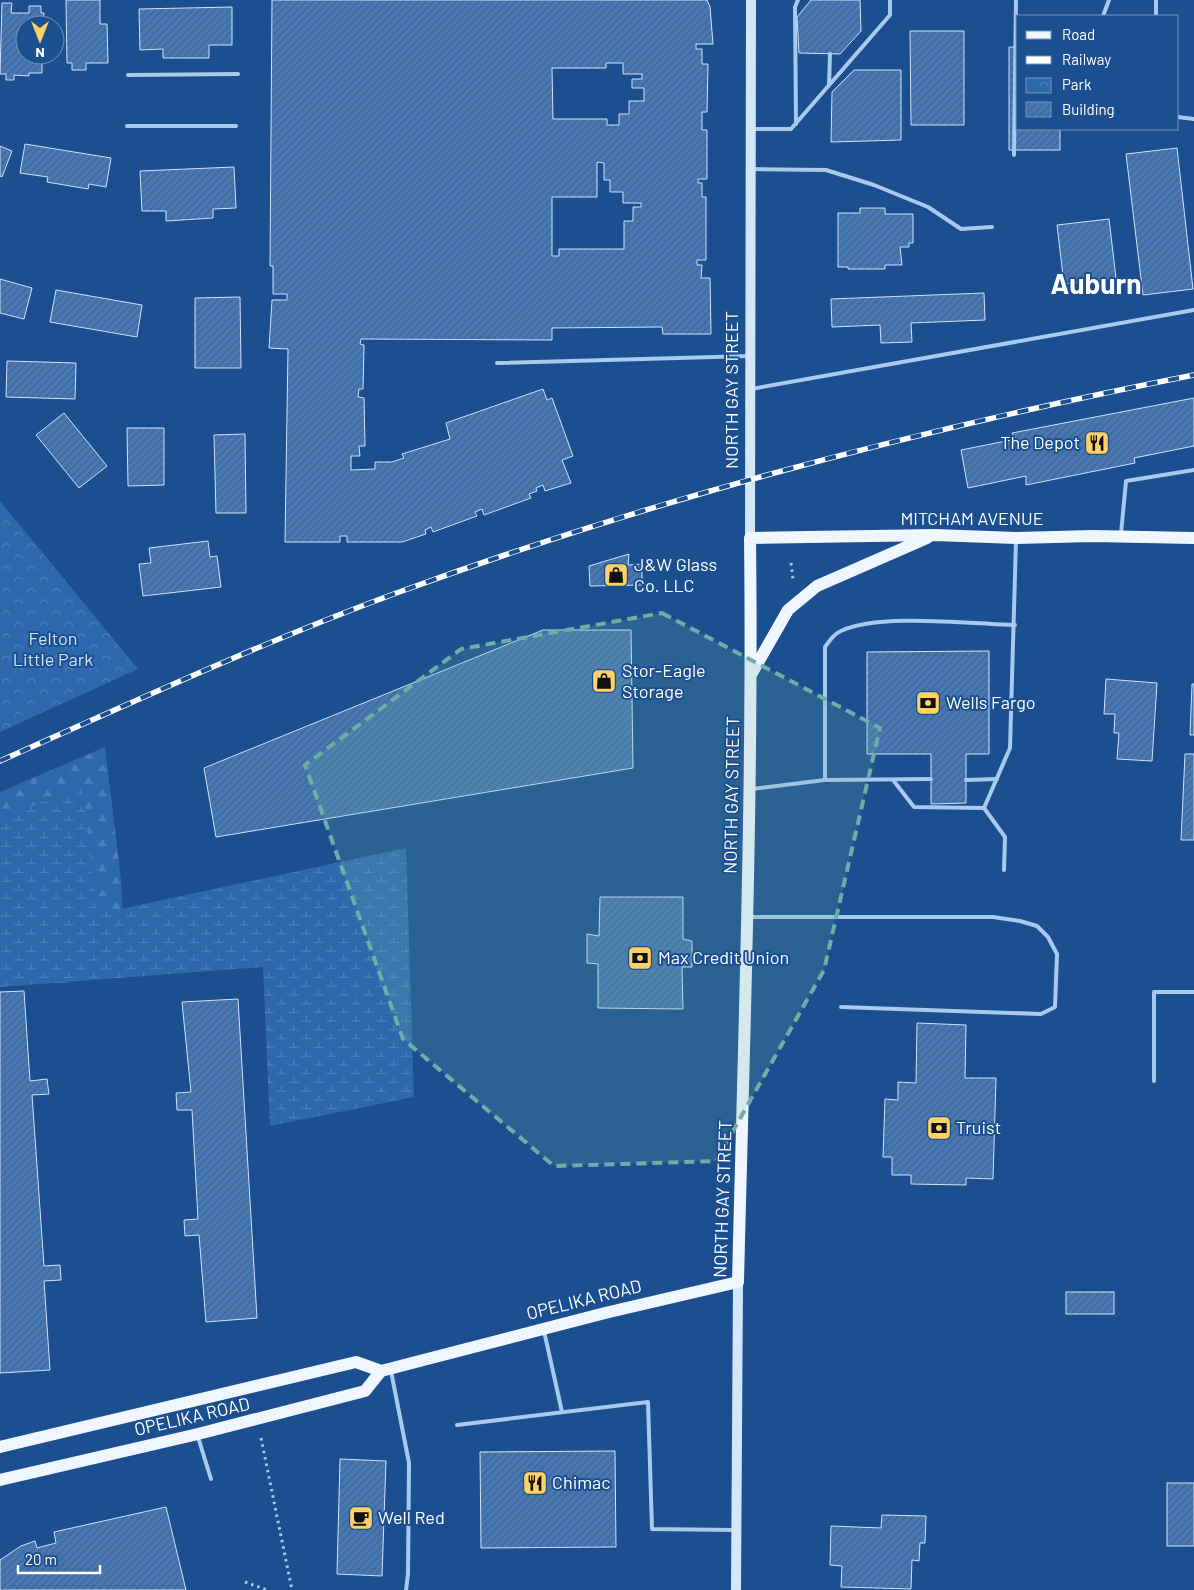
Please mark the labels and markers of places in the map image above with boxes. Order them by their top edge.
restaurant icon: The Depot [1084,430,1110,456]
place label: The Depot [1000,431,1080,453]
place label: J&W Glass Co. LLC [634,553,717,596]
shop icon: J&W Glass Co. LLC [603,562,629,588]
place label: Stor-Eagle Storage [622,659,706,702]
shop icon: Stor-Eagle Storage [591,668,617,694]
bank icon: Wells Fargo [915,690,941,716]
place label: Wells Fargo [946,691,1036,713]
bank icon: Max Credit Union [627,945,653,971]
place label: Max Credit Union [658,946,789,968]
bank icon: Truist [926,1115,952,1141]
place label: Truist [956,1116,1001,1138]
restaurant icon: Chimac [522,1470,548,1496]
place label: Chimac [552,1471,611,1493]
cafe icon: Well Red [348,1505,374,1531]
place label: Well Red [378,1506,445,1528]

